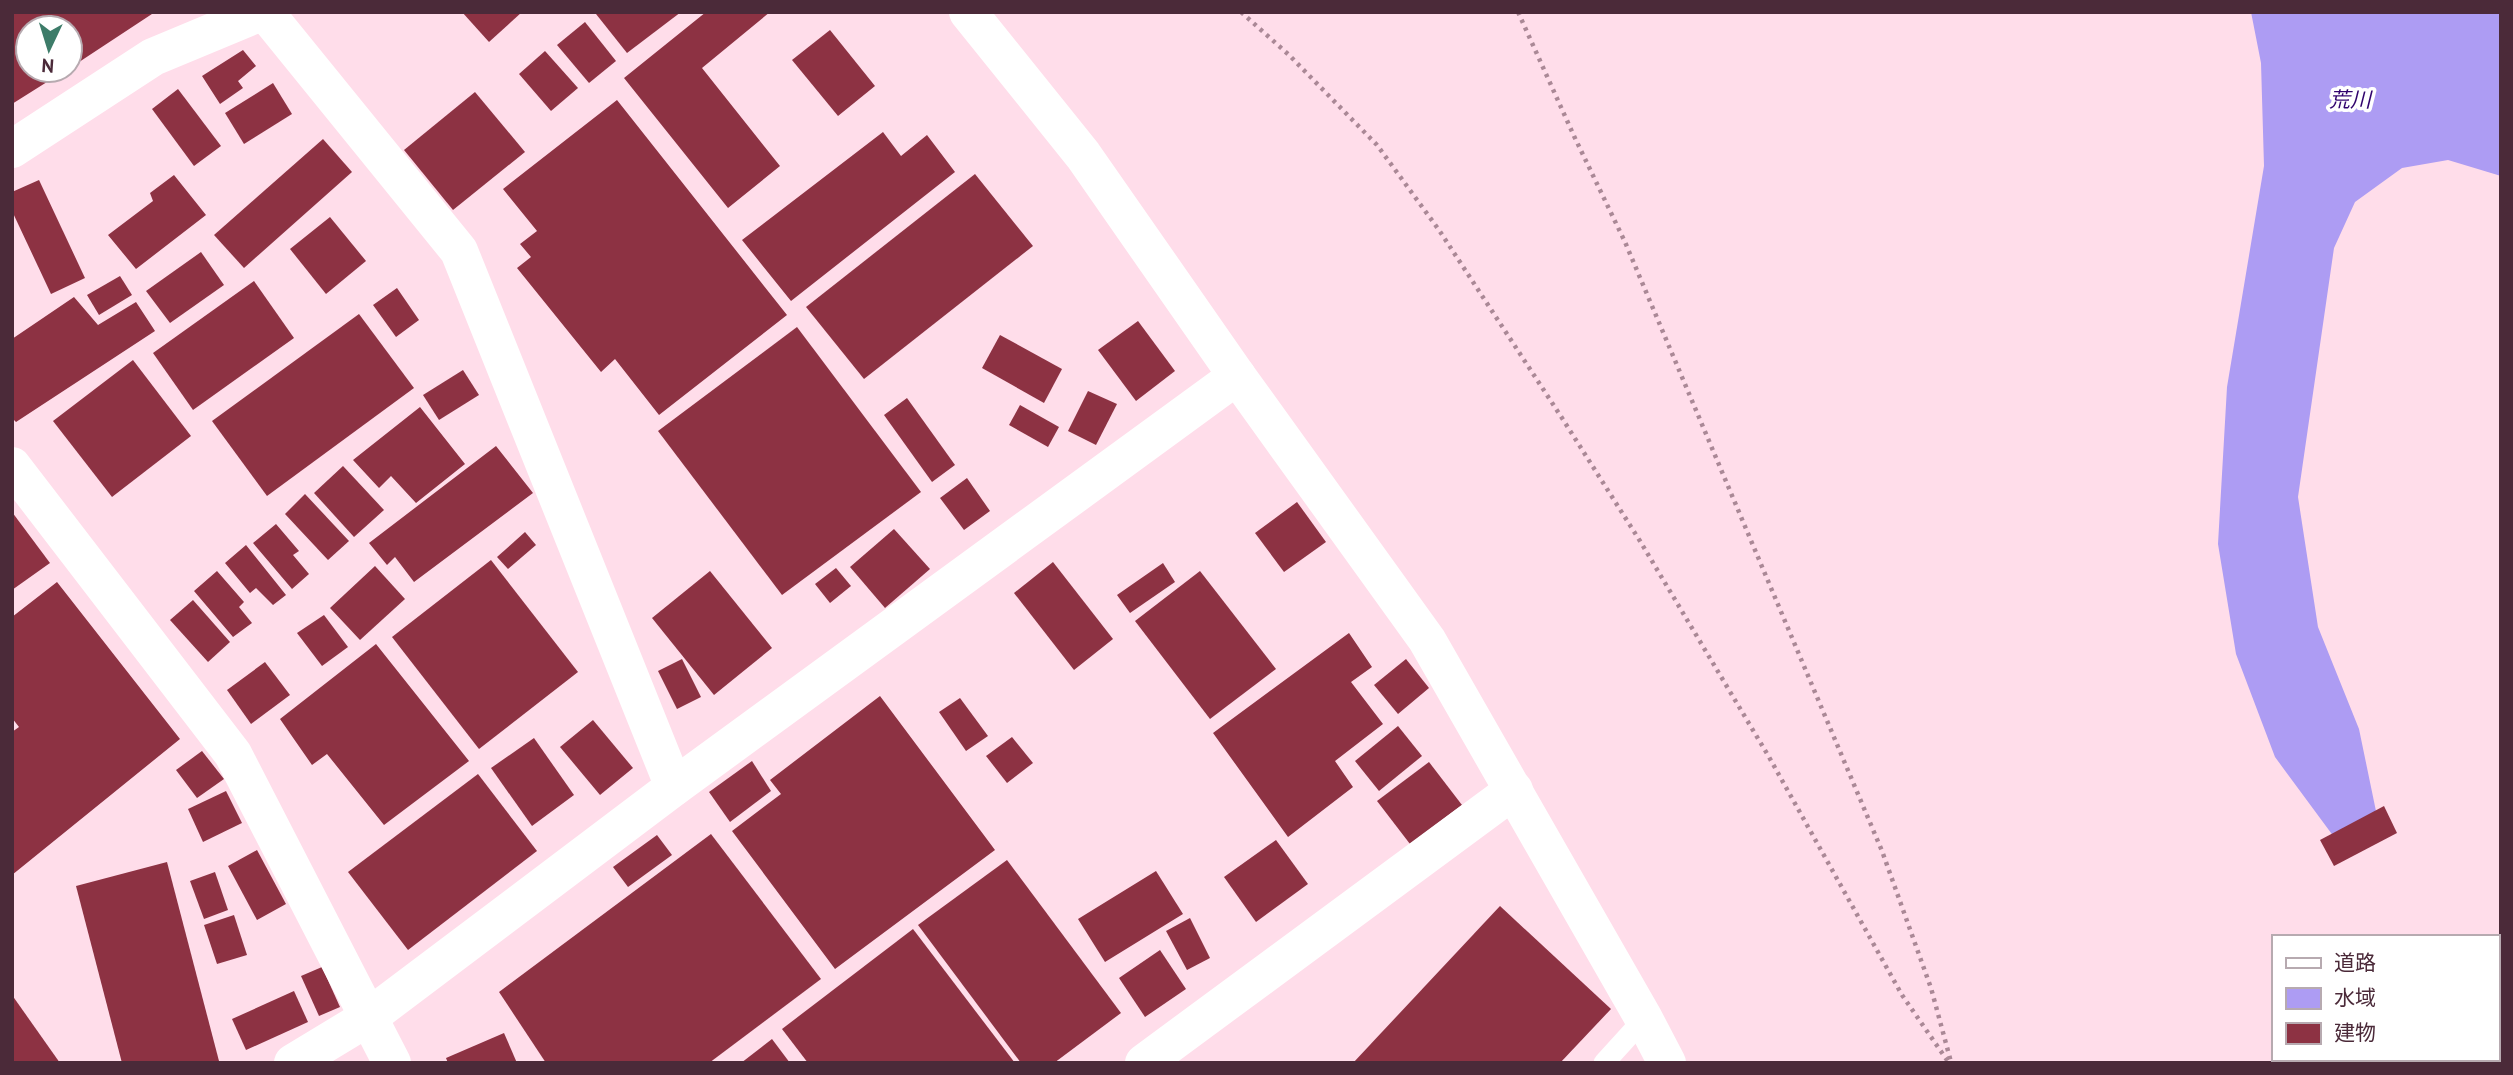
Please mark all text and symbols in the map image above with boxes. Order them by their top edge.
north arrow [14,14,84,84]
text: N [41,54,55,78]
water label: 荒川 [2329,86,2373,113]
legend [2272,935,2499,1061]
text: 道路 [2334,949,2376,976]
text: 水域 [2334,984,2376,1011]
text: 建物 [2334,1019,2376,1046]

